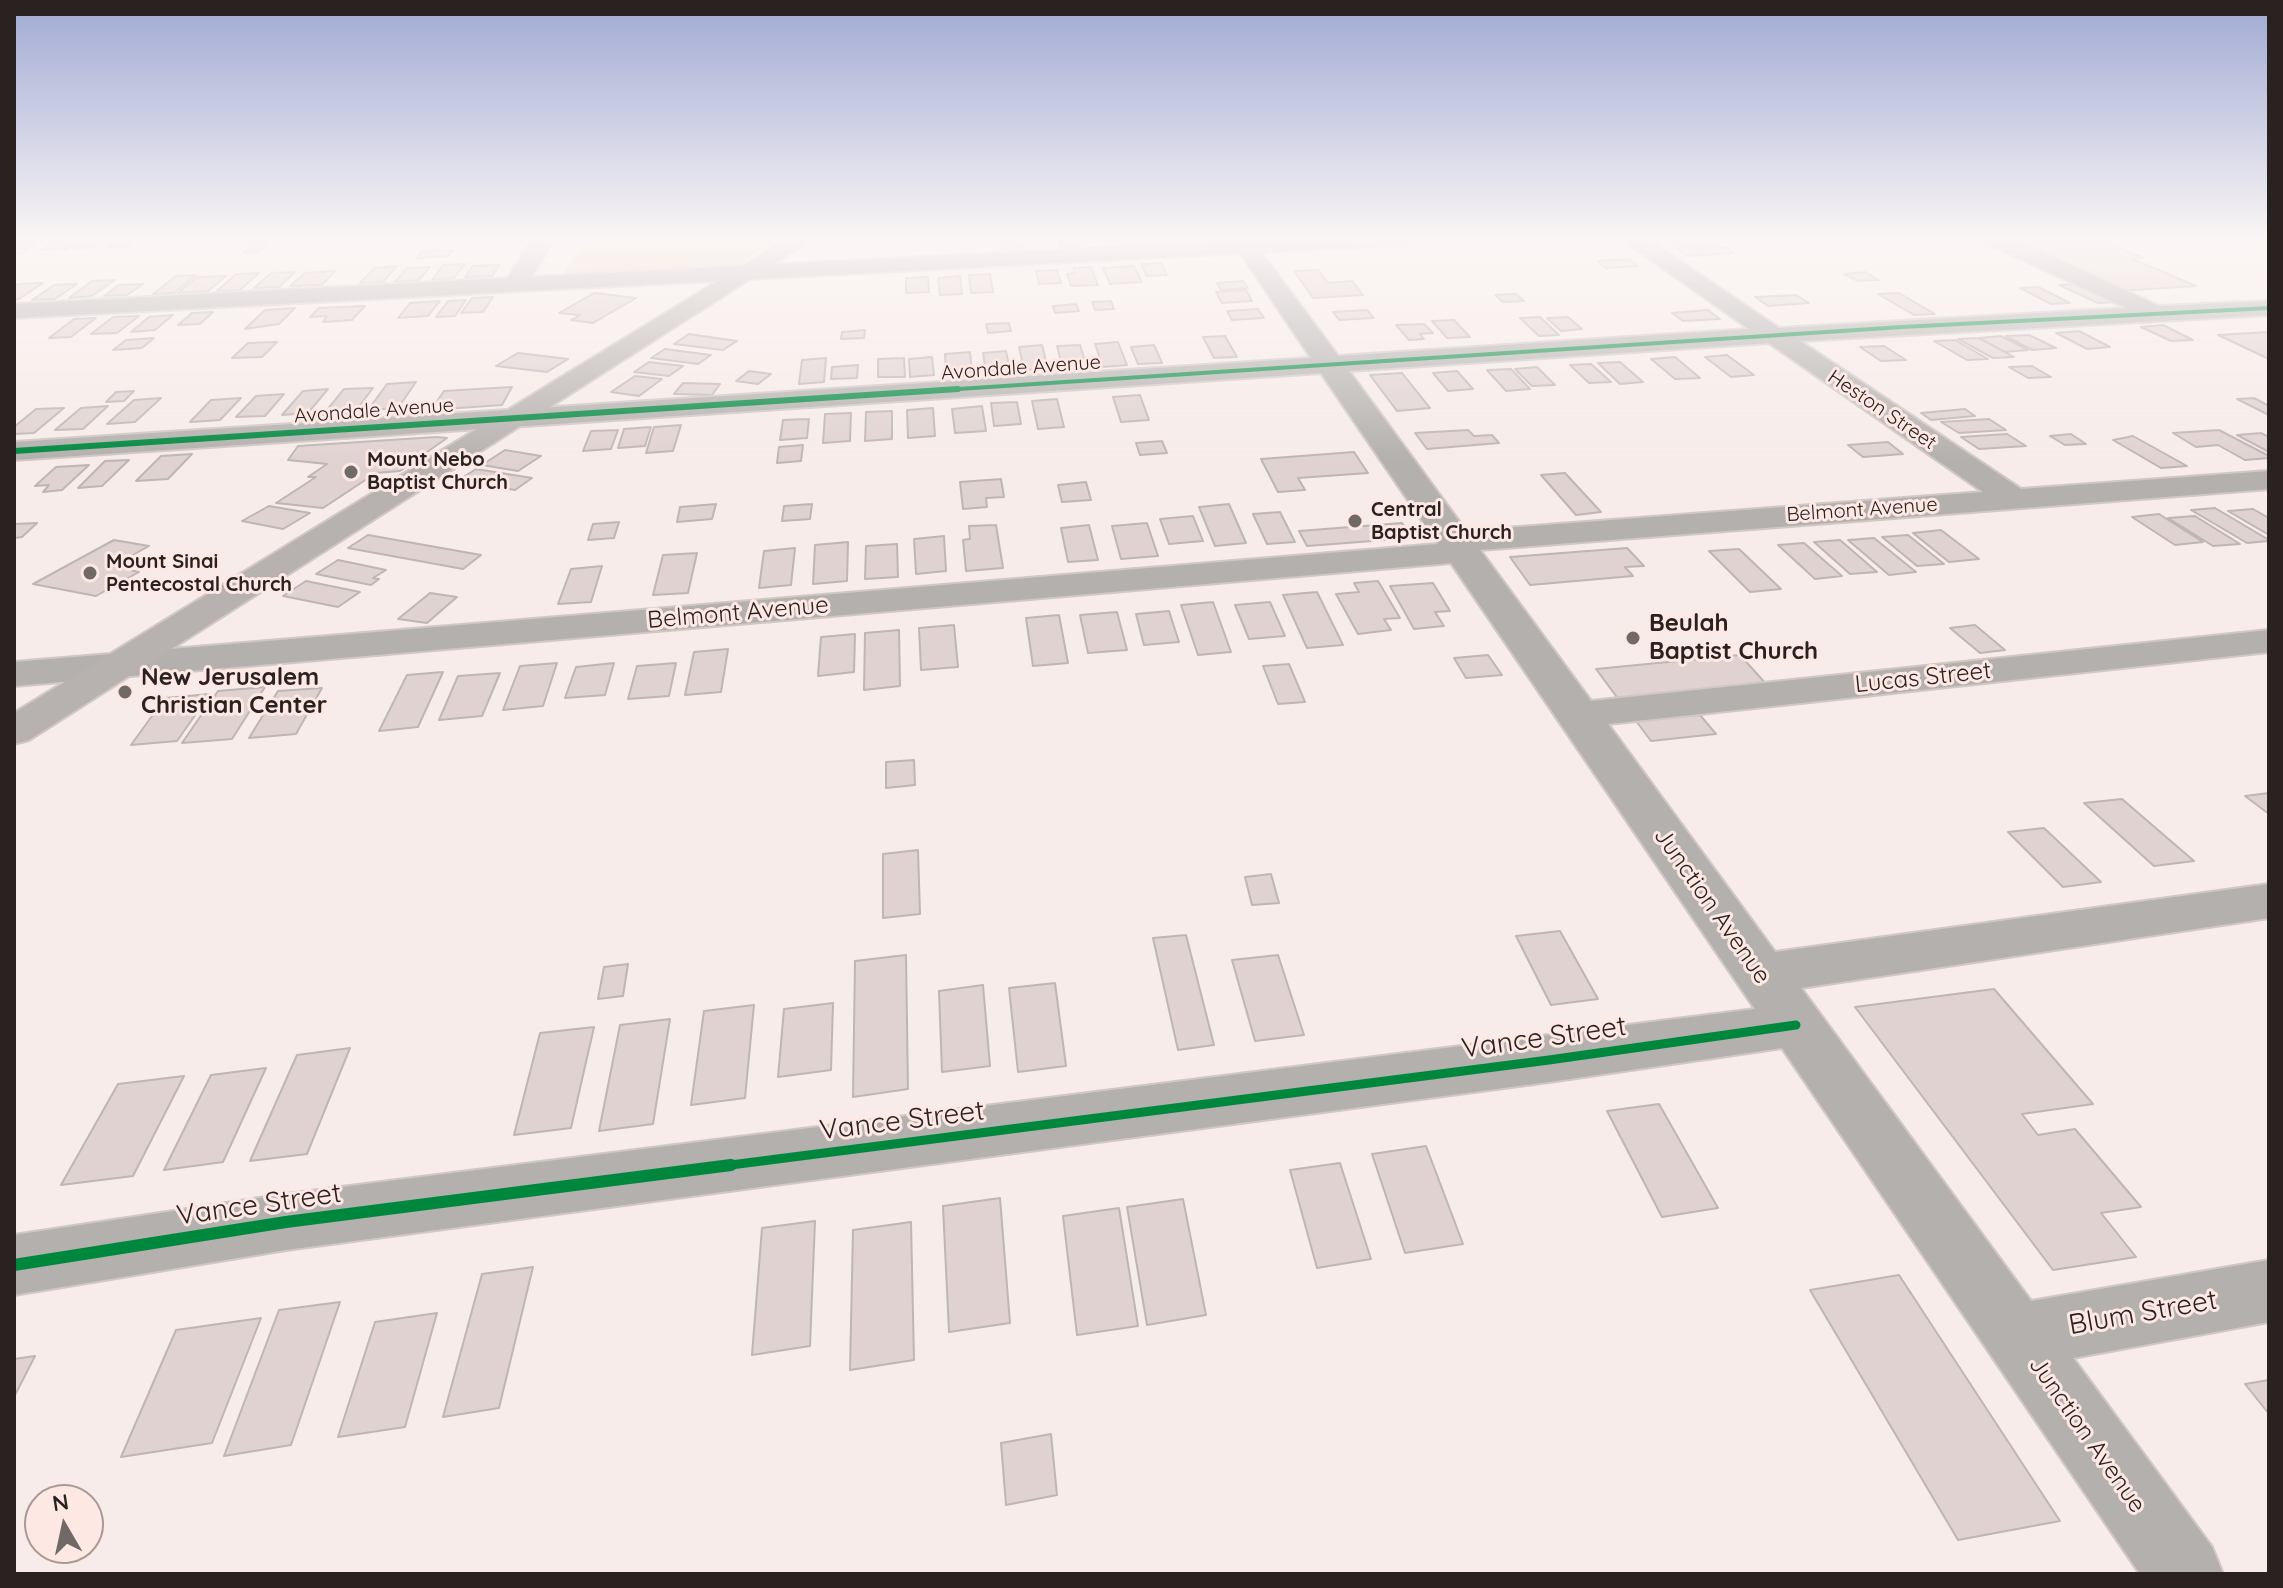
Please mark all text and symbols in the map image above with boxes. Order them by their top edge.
street label: Avondale Avenue [940,350,1102,386]
street label: Heston Street [1823,365,1941,455]
street label: Avondale Avenue [293,393,455,429]
place label: Mount Nebo Baptist Church [367,448,508,495]
marker: Mount Nebo Baptist Church [342,463,360,481]
street label: Belmont Avenue [1786,493,1938,527]
place label: Central Baptist Church [1371,498,1512,545]
marker: Central Baptist Church [1346,512,1364,530]
place label: Mount Sinai Pentecostal Church [106,550,292,597]
marker: Mount Sinai Pentecostal Church [81,564,99,582]
street label: Belmont Avenue [646,591,830,635]
place label: Beulah Baptist Church [1649,610,1818,666]
marker: Beulah Baptist Church [1624,629,1642,647]
street label: Lucas Street [1853,657,1993,699]
place label: New Jerusalem Christian Center [141,664,327,720]
marker: New Jerusalem Christian Center [116,683,134,701]
street label: Junction Avenue [1647,822,1777,990]
street label: Vance Street [1460,1010,1628,1066]
street label: Vance Street [818,1094,986,1148]
street label: Vance Street [175,1177,343,1233]
street label: Blum Street [2066,1283,2220,1343]
street label: Junction Avenue [2022,1351,2152,1519]
north arrow [24,1484,104,1564]
text: N [50,1487,71,1517]

